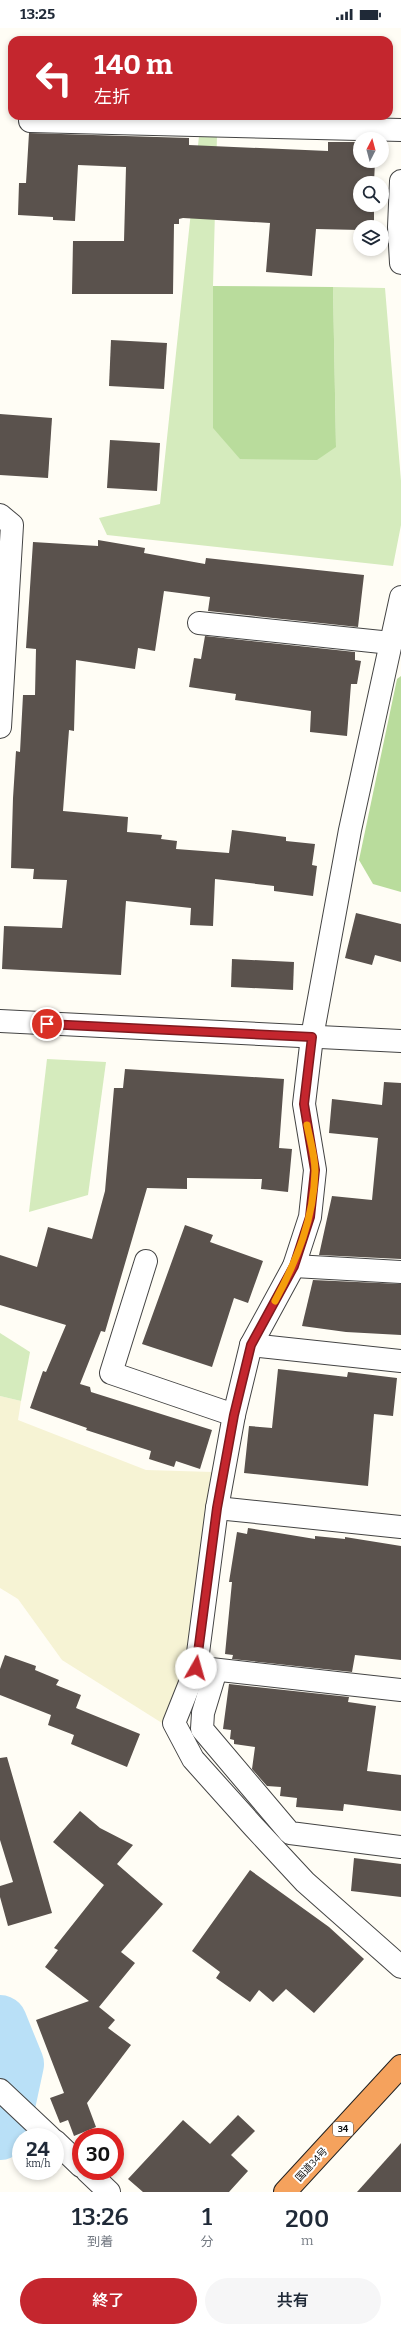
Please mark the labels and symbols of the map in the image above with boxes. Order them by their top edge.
north arrow [353,132,389,168]
pin [30,1007,64,1041]
position arrow [175,1647,217,1689]
road number: 34 [333,2122,353,2136]
speed limit sign: 30 [72,2128,124,2180]
street label: 国道34号 [293,2145,330,2184]

